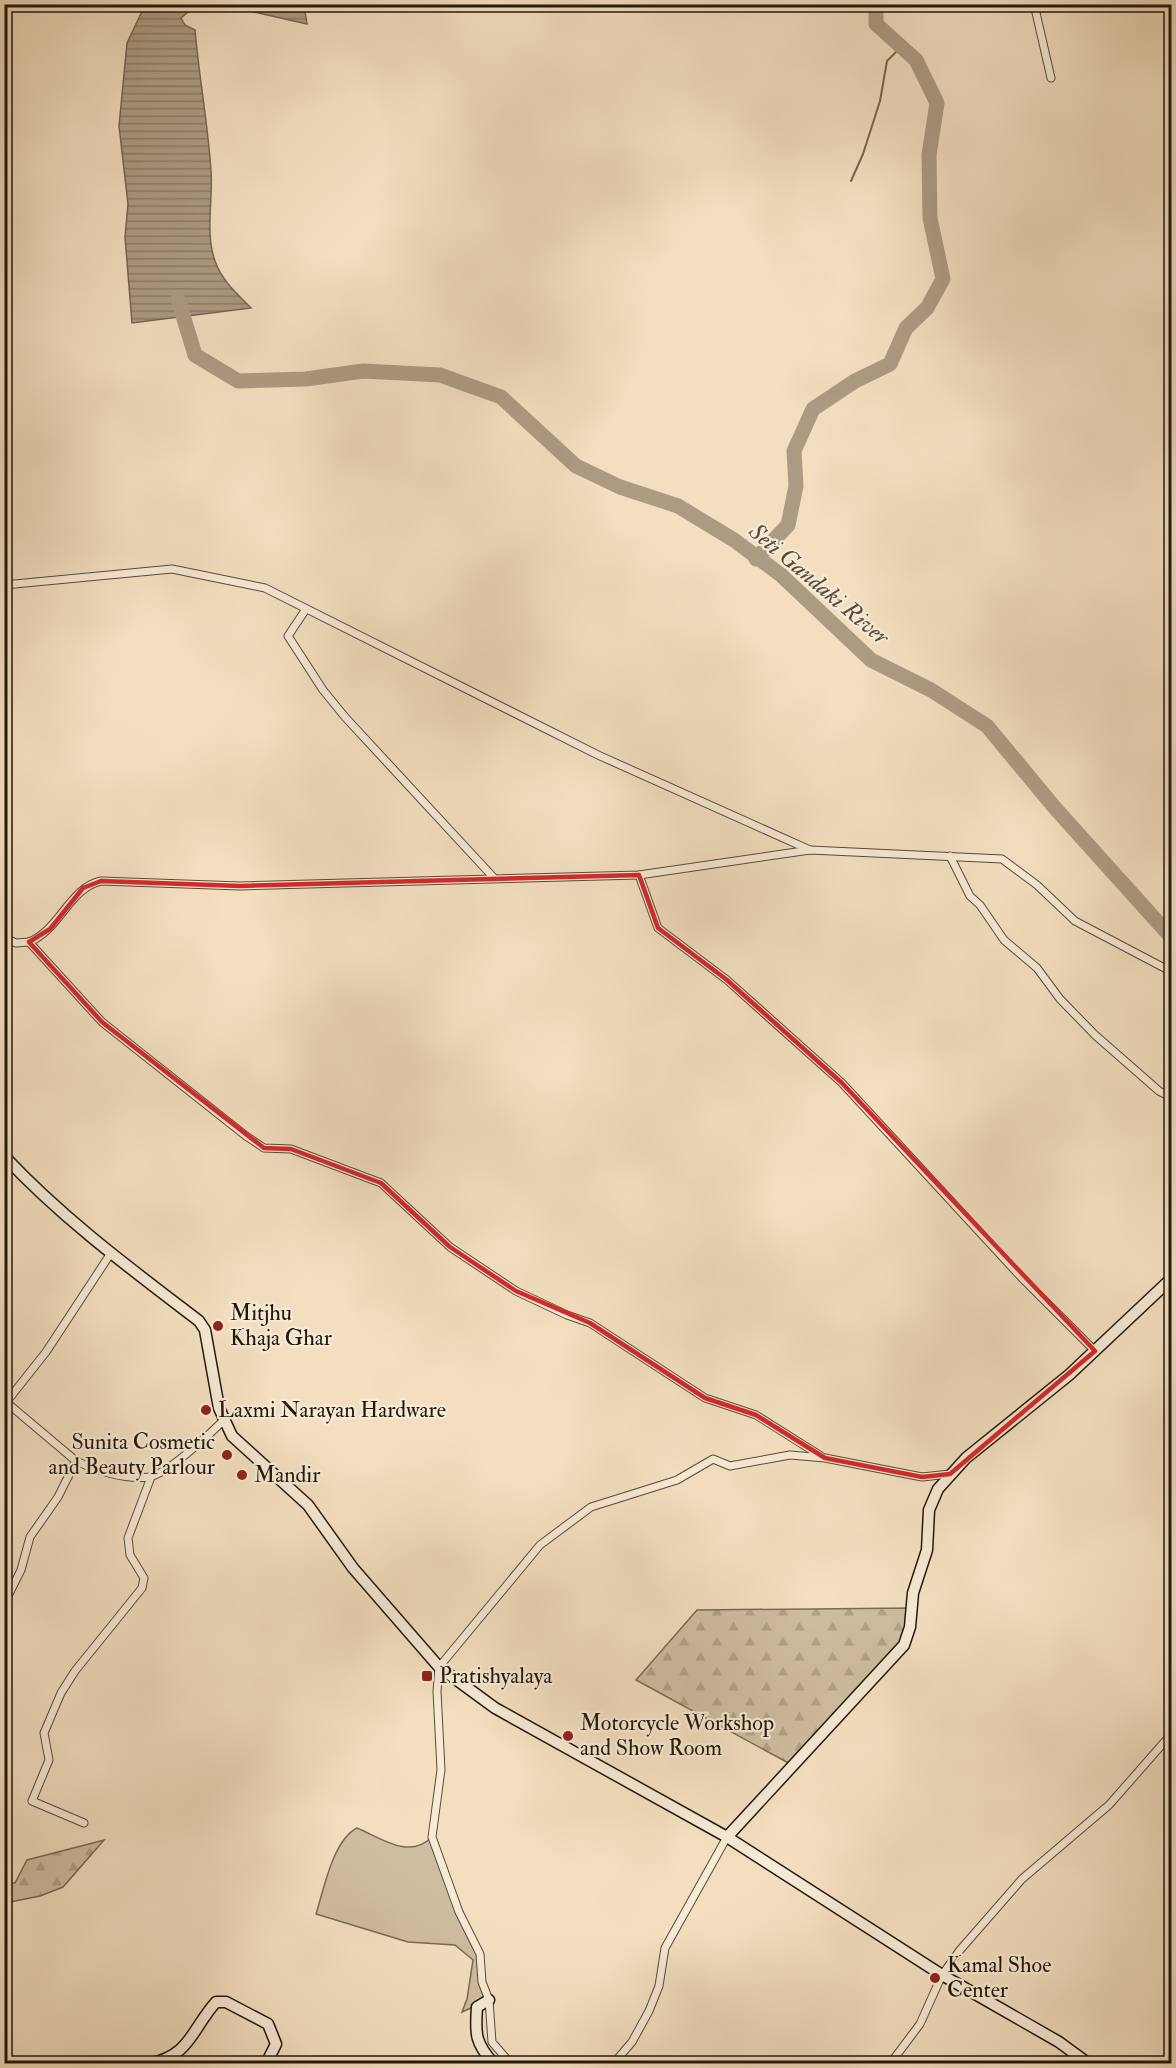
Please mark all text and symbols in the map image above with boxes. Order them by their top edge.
water label: Seti Gandaki River [742,516,896,652]
place label: Mitjhu Khaja Ghar [230,1299,333,1352]
marker: Mitjhu Khaja Ghar [211,1319,225,1333]
place label: Laxmi Narayan Hardware [218,1396,446,1424]
marker: Laxmi Narayan Hardware [199,1403,213,1417]
place label: Sunita Cosmetic and Beauty Parlour [49,1428,216,1481]
marker: Sunita Cosmetic and Beauty Parlour [220,1448,234,1462]
place label: Mandir [254,1461,321,1489]
marker: Mandir [235,1468,249,1482]
place label: Pratishyalaya [439,1662,553,1690]
marker: Pratishyalaya [420,1669,434,1683]
place label: Motorcycle Workshop and Show Room [580,1709,774,1762]
marker: Motorcycle Workshop and Show Room [561,1729,575,1743]
place label: Kamal Shoe Center [947,1951,1051,2004]
marker: Kamal Shoe Center [928,1971,942,1985]

